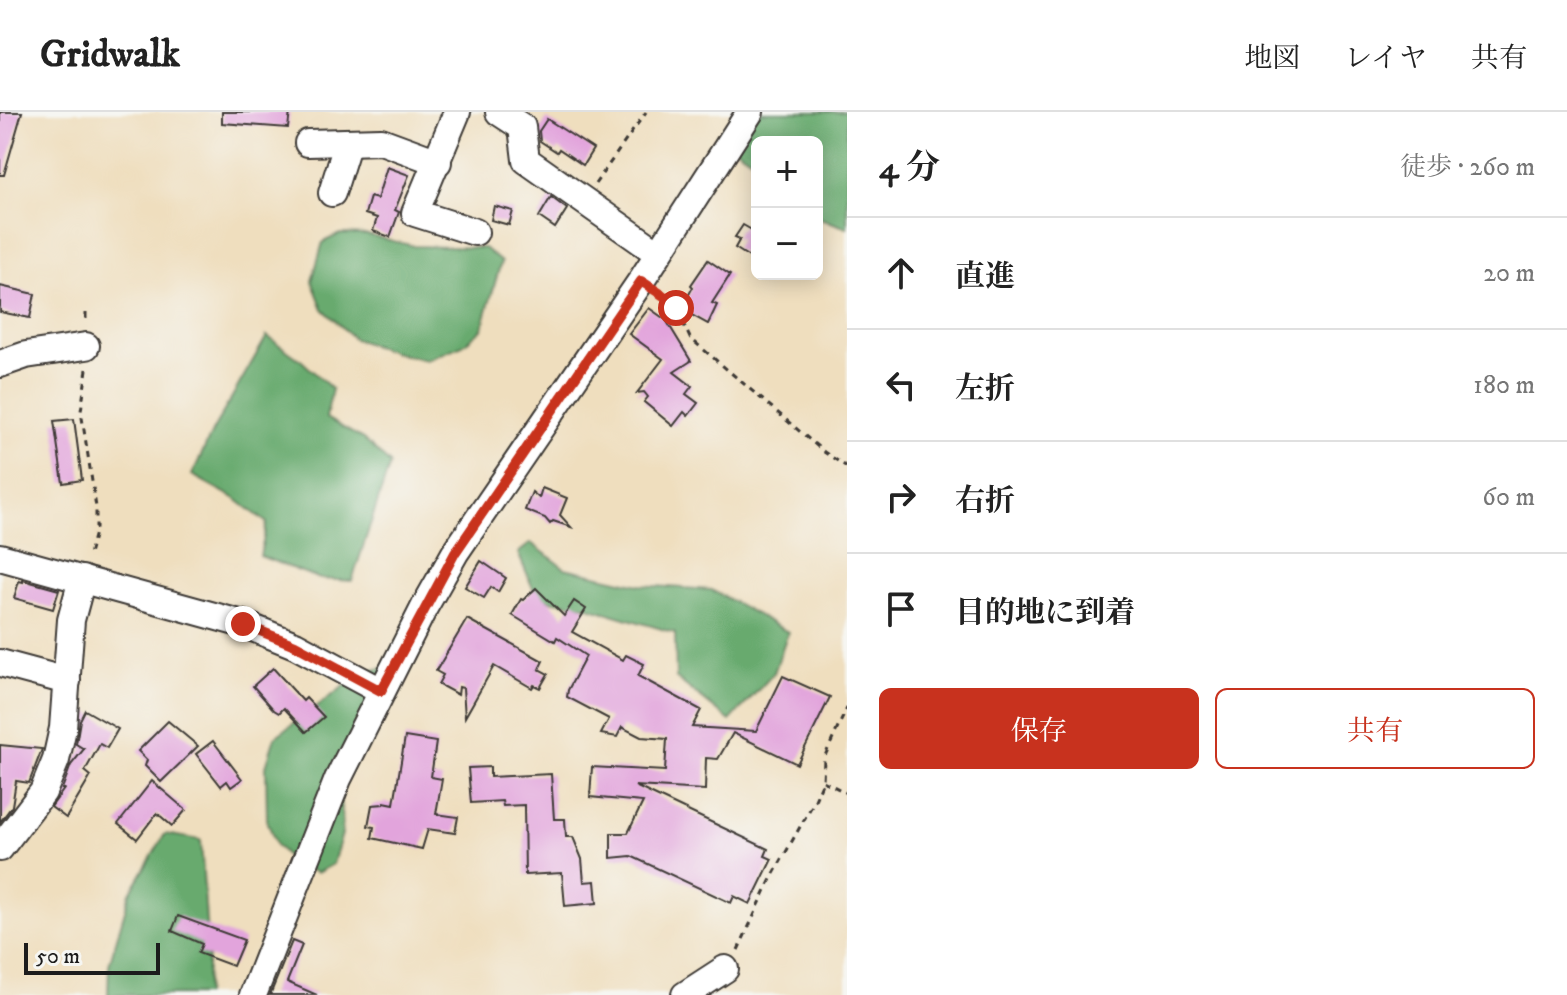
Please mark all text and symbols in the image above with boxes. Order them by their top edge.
text: Gridwalk [40,31,180,79]
text: 地図 [1244,41,1300,76]
text: レイヤ [1344,41,1427,76]
text: 共有 [1471,41,1527,76]
map controls [751,136,823,280]
button: + [751,136,823,208]
text: 4 分 [879,147,940,189]
text: 徒歩 · 260 m [1400,151,1535,184]
button: − [751,208,823,280]
icon: ahead [879,251,923,295]
text: 20 m [1483,257,1535,290]
text: 直進 [955,259,1015,296]
route start [658,290,694,326]
icon: left [879,363,923,407]
text: 180 m [1473,369,1535,402]
text: 左折 [955,371,1015,408]
icon: right [879,475,923,519]
text: 60 m [1482,481,1535,514]
text: 右折 [955,483,1015,520]
icon: arrive [879,587,923,631]
text: 目的地に到着 [955,595,1135,632]
route end [225,606,261,642]
button: 保存 [879,688,1199,769]
button: 共有 [1215,688,1535,769]
scale bar [24,939,160,975]
text: 50 m [36,943,80,970]

